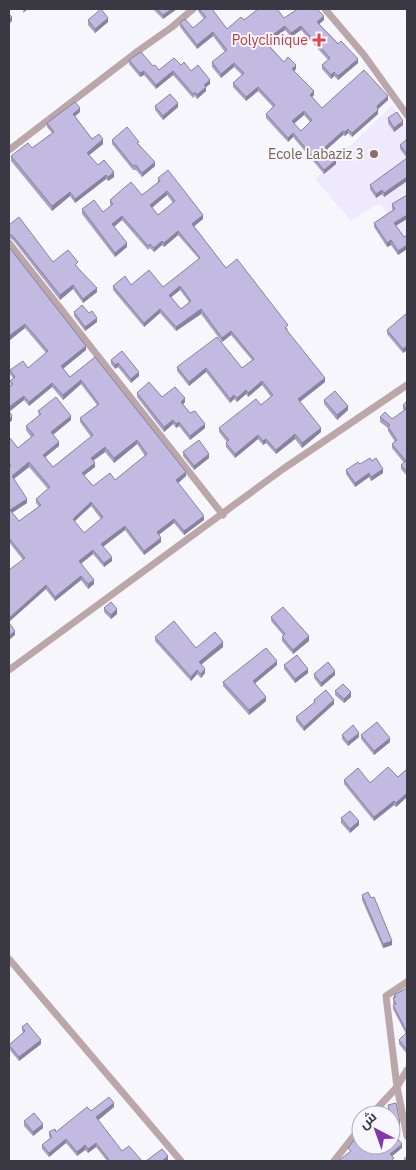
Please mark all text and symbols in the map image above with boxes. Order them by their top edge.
place label: Polyclinique [232,31,308,49]
marker: Polyclinique [312,33,326,47]
place label: Ecole Labaziz 3 [268,145,364,163]
marker: Ecole Labaziz 3 [368,148,380,160]
north arrow [351,1105,401,1155]
text: ش [355,1107,380,1133]

